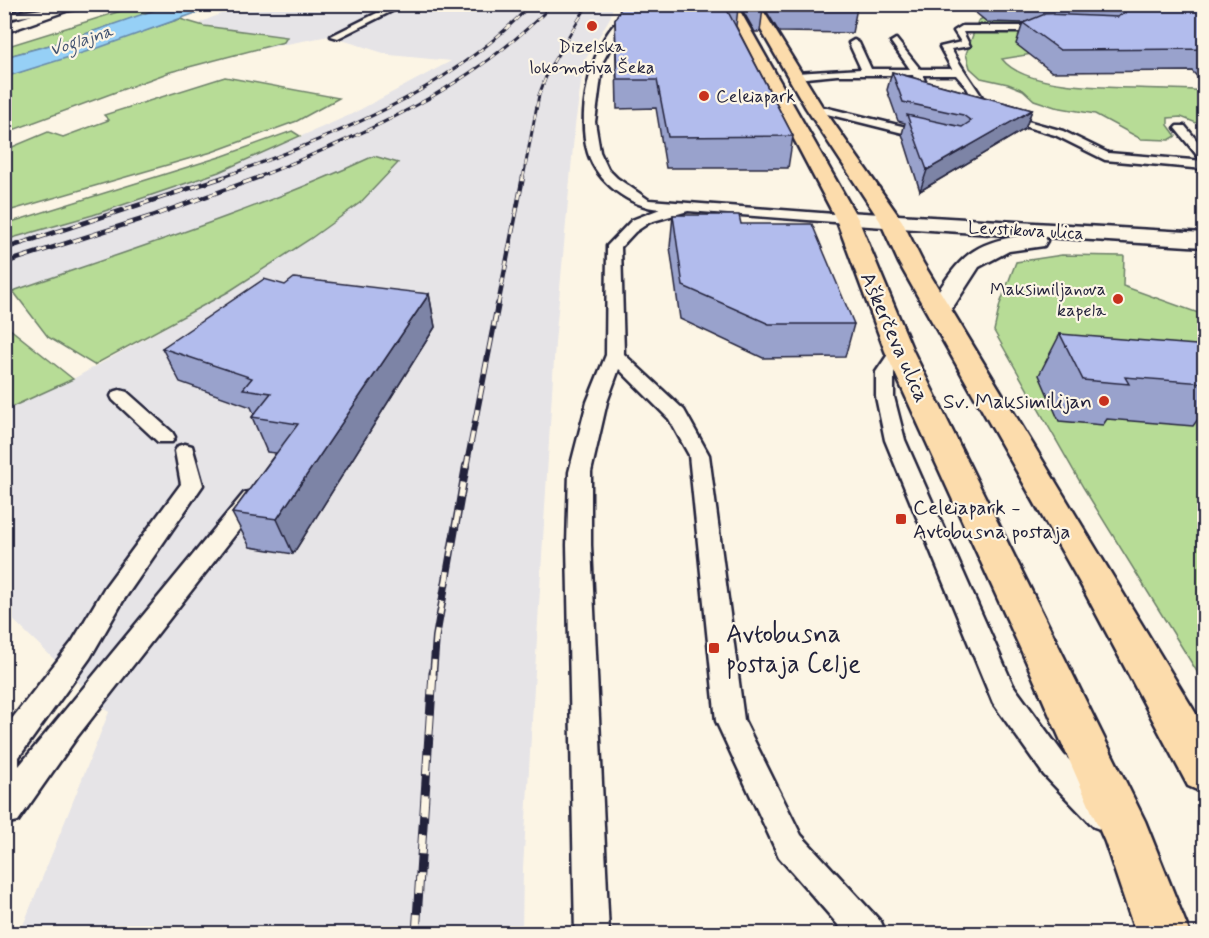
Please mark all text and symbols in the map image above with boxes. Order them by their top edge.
water label: Voglajna [47,19,118,64]
marker: Dizelska lokomotiva Šeka [585,19,599,33]
place label: Dizelska lokomotiva Šeka [529,35,655,80]
place label: Celeiapark [716,85,796,109]
marker: Celeiapark [697,89,711,103]
street label: Levstikova ulica [967,216,1084,246]
street label: Aškerčeva ulica [853,268,935,407]
place label: Maksimiljanova kapela [990,278,1106,323]
marker: Maksimiljanova kapela [1111,292,1125,306]
place label: Sv. Maksimilijan [943,388,1092,416]
marker: Sv. Maksimilijan [1097,394,1111,408]
place label: Celeiapark - Avtobusna postaja [913,494,1071,546]
marker: Celeiapark - Avtobusna postaja [894,512,908,526]
place label: Avtobusna postaja Celje [726,618,861,682]
marker: Avtobusna postaja Celje [707,641,721,655]

